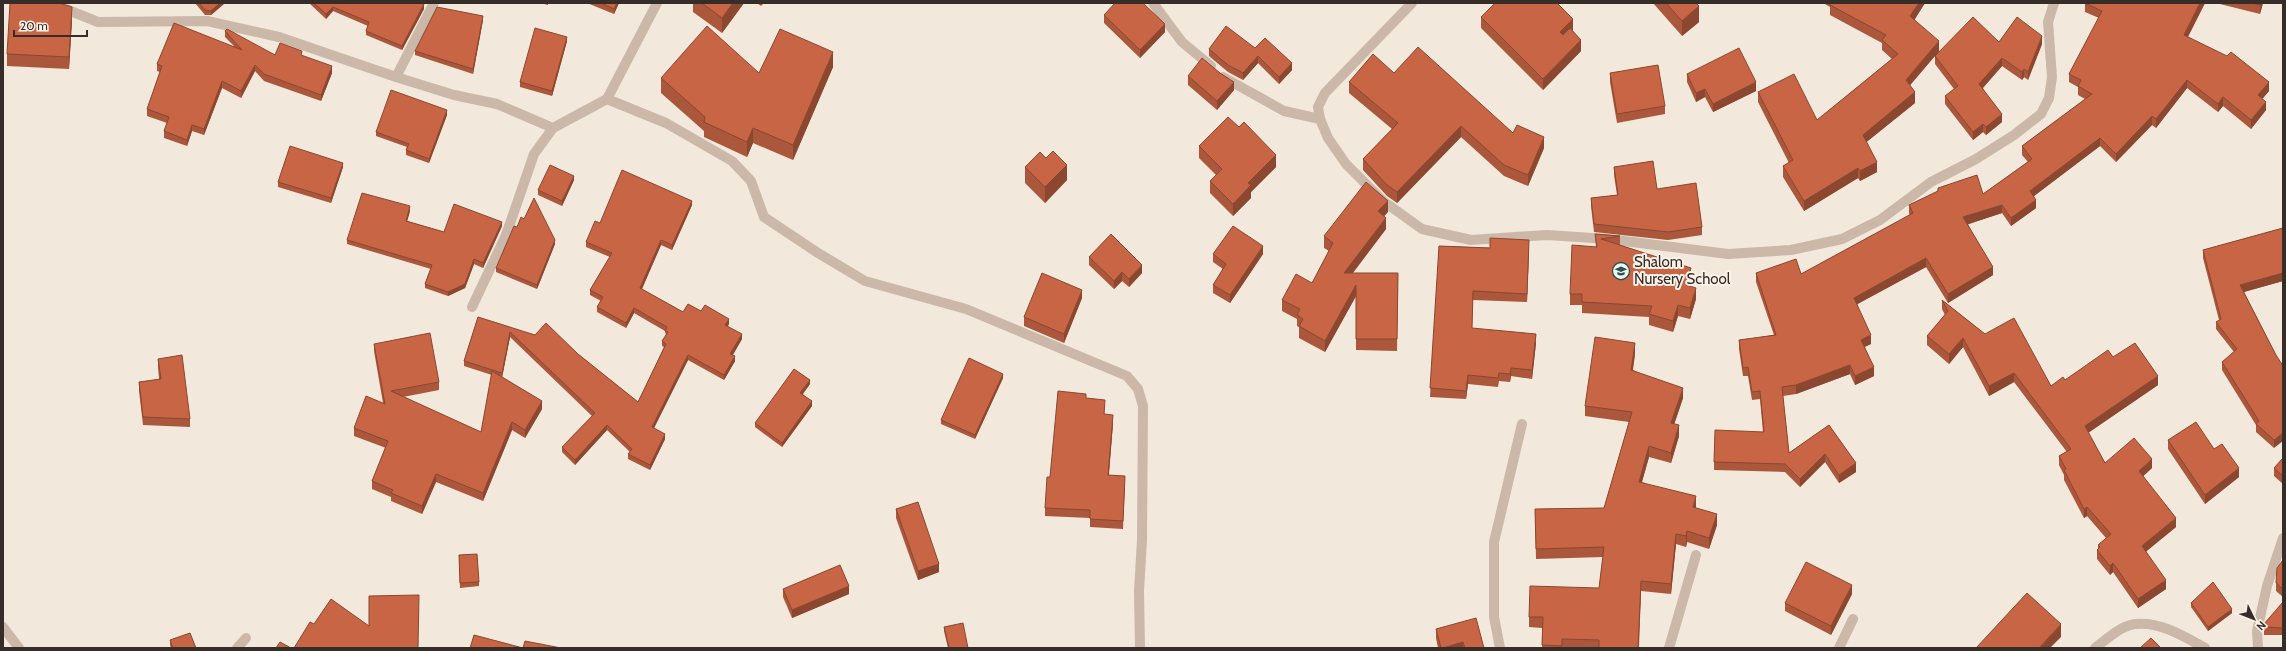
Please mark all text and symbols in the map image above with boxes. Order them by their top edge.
scale bar [14,12,87,38]
text: 20 m [20,18,48,33]
place label: Shalom Nursery School [1634,253,1731,288]
school or university icon: Shalom Nursery School [1611,261,1631,281]
north arrow [2234,599,2274,639]
text: N [2254,618,2269,633]

